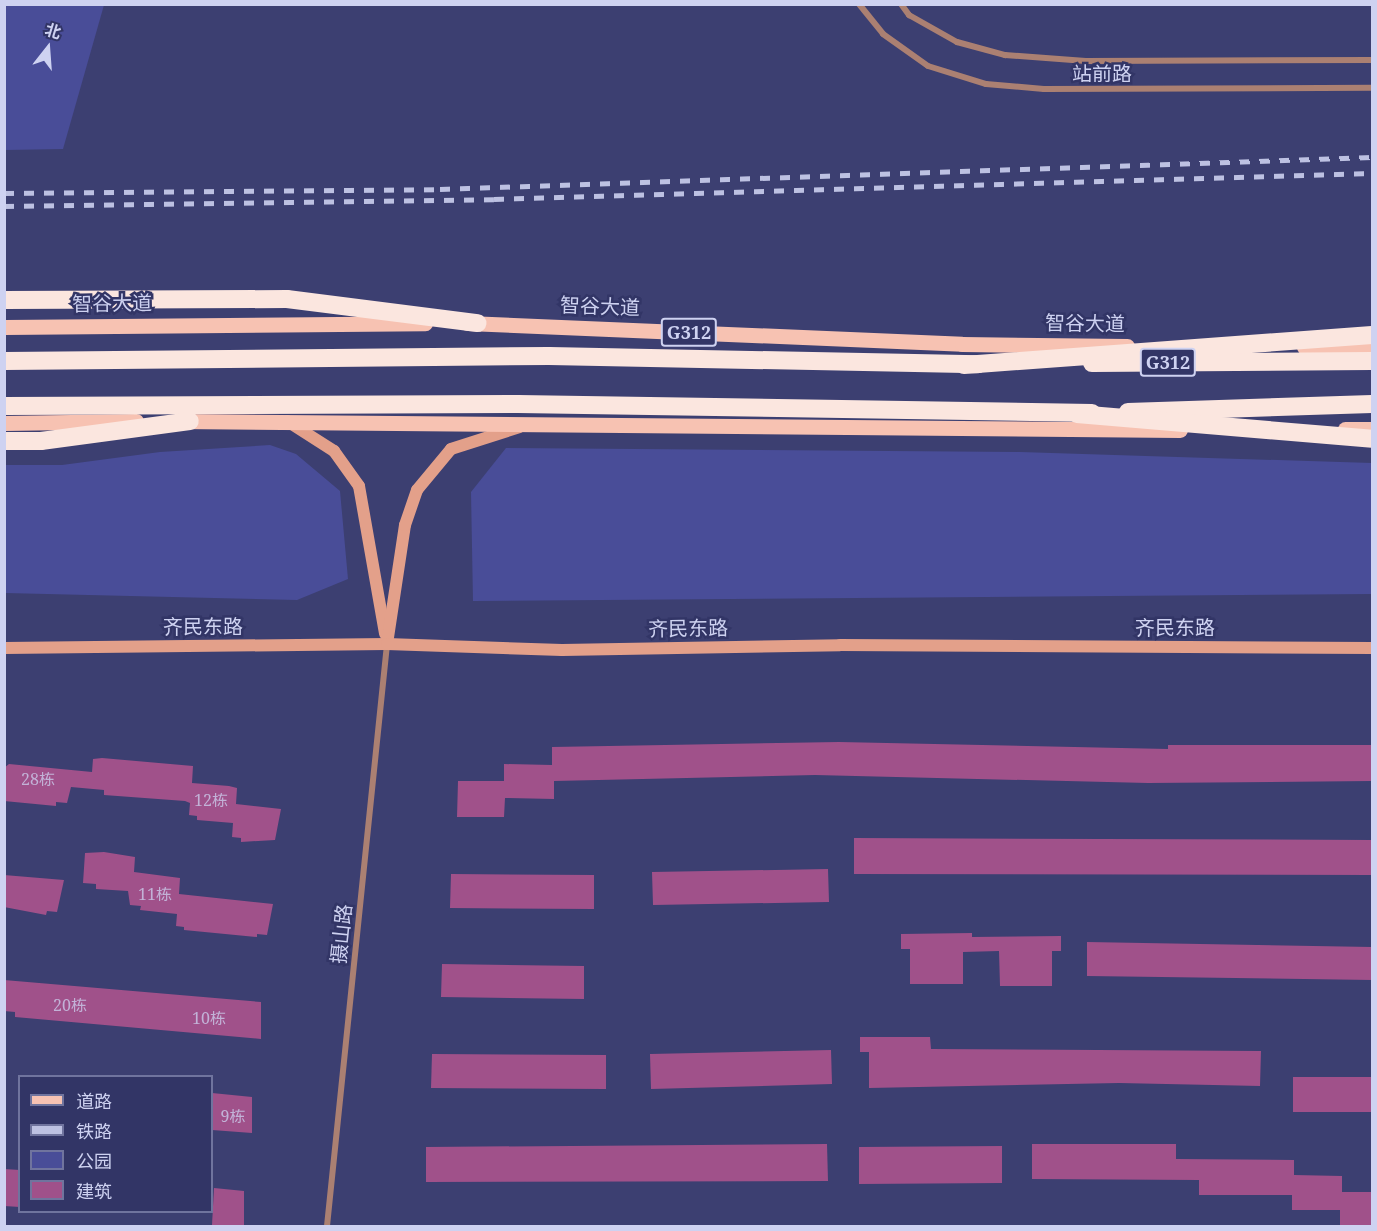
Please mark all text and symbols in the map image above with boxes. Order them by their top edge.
north arrow [18,18,78,78]
text: 北 [42,18,64,44]
street label: 站前路 [1072,61,1132,85]
street label: 智谷大道 [72,290,152,316]
street label: 智谷大道 [560,293,640,319]
street label: 智谷大道 [1045,310,1125,336]
road number: G312 [660,317,718,347]
road number: G312 [1140,347,1196,377]
street label: 齐民东路 [163,614,243,638]
street label: 齐民东路 [648,615,728,641]
street label: 齐民东路 [1135,615,1215,639]
house number: 28栋 [21,769,55,789]
house number: 12栋 [194,790,228,810]
house number: 11栋 [138,884,172,904]
street label: 摄山路 [326,903,356,965]
house number: 20栋 [53,995,87,1015]
house number: 10栋 [192,1008,226,1028]
legend [18,1075,213,1213]
text: 道路 [76,1089,112,1113]
house number: 9栋 [221,1106,245,1126]
text: 铁路 [76,1119,112,1143]
text: 公园 [76,1149,112,1173]
text: 建筑 [76,1179,112,1203]

